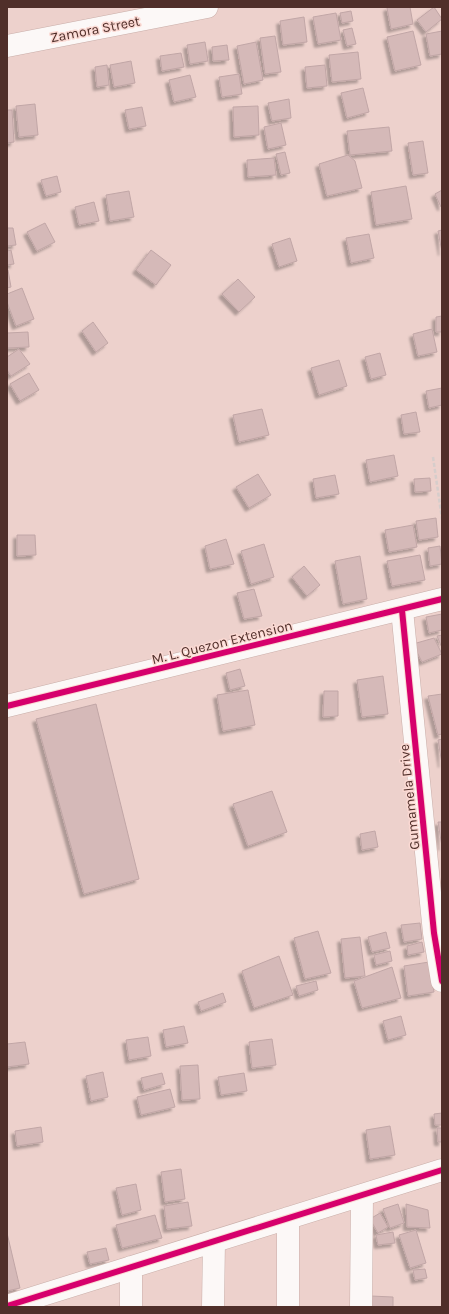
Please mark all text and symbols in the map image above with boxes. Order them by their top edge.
street label: Zamora Street [49,12,142,47]
street label: M. L. Quezon Extension [150,617,294,668]
street label: Gumamela Drive [395,743,424,851]

